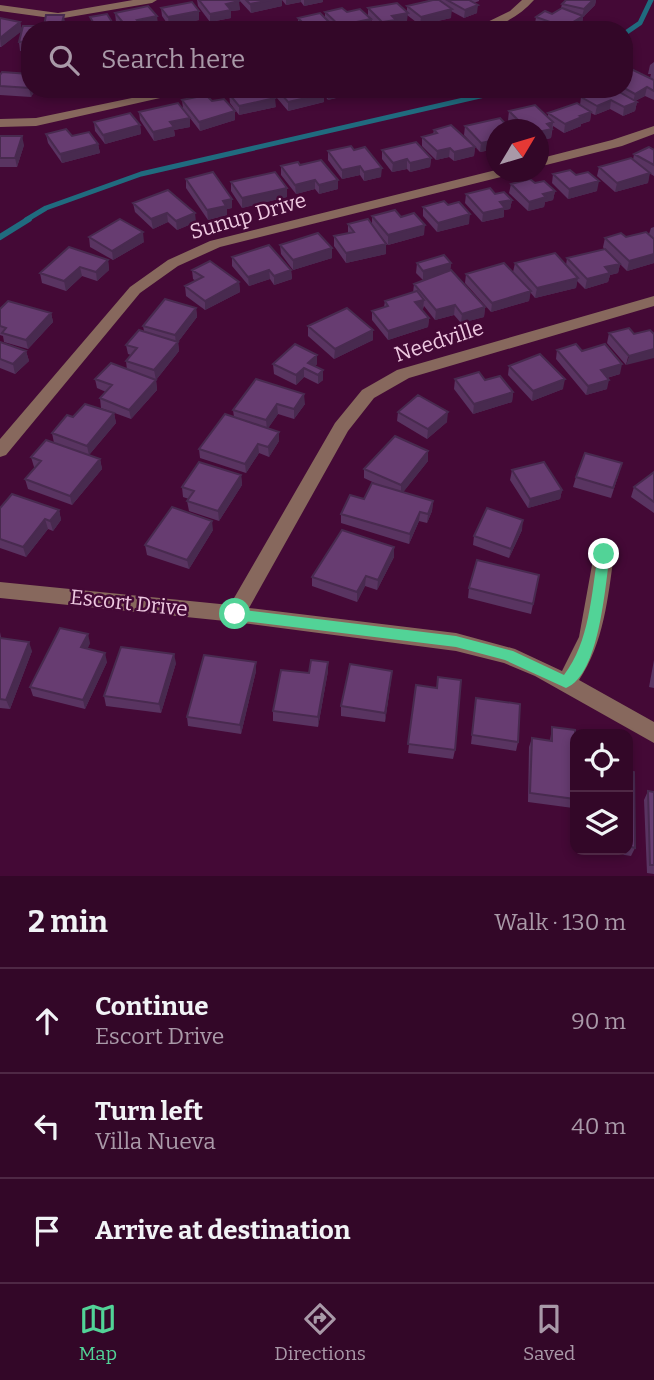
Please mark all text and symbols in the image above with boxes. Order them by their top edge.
search box [21,21,633,98]
icon: search [45,41,83,79]
text: Search here [101,44,245,75]
north arrow [486,119,549,182]
street label: Sunup Drive [187,187,309,245]
street label: Needville [391,314,487,368]
route end [588,538,619,569]
street label: Escort Drive [69,584,189,622]
route start [219,598,250,629]
map controls [570,729,633,855]
button: locate [570,729,633,792]
button: layers [570,792,633,855]
text: 2 min [28,904,108,940]
text: Walk · 130 m [494,908,626,936]
text: Continue [95,991,209,1022]
icon: ahead [28,1002,66,1040]
text: 90 m [571,1007,626,1035]
text: Escort Drive [95,1022,224,1050]
text: Turn left [95,1096,203,1127]
icon: left [28,1107,66,1145]
text: 40 m [571,1112,626,1140]
text: Villa Nueva [95,1127,216,1155]
icon: arrive [28,1212,66,1250]
text: Arrive at destination [95,1215,350,1246]
tab: Map [79,1300,117,1365]
tab: Directions [274,1300,366,1365]
tab: Saved [523,1300,575,1365]

